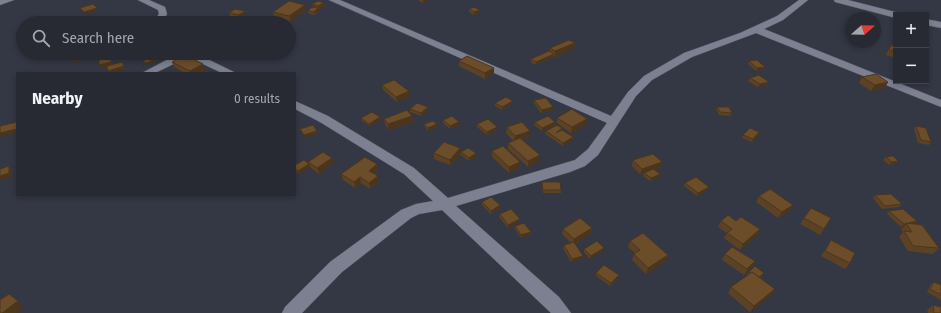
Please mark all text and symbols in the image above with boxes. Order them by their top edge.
north arrow [845,12,881,48]
map controls [893,12,929,84]
button: + [893,12,929,48]
search box [16,16,296,60]
icon: search [30,27,52,49]
text: Search here [62,29,134,47]
button: − [893,48,929,84]
text: Nearby [32,88,83,109]
text: 0 results [234,91,280,106]

